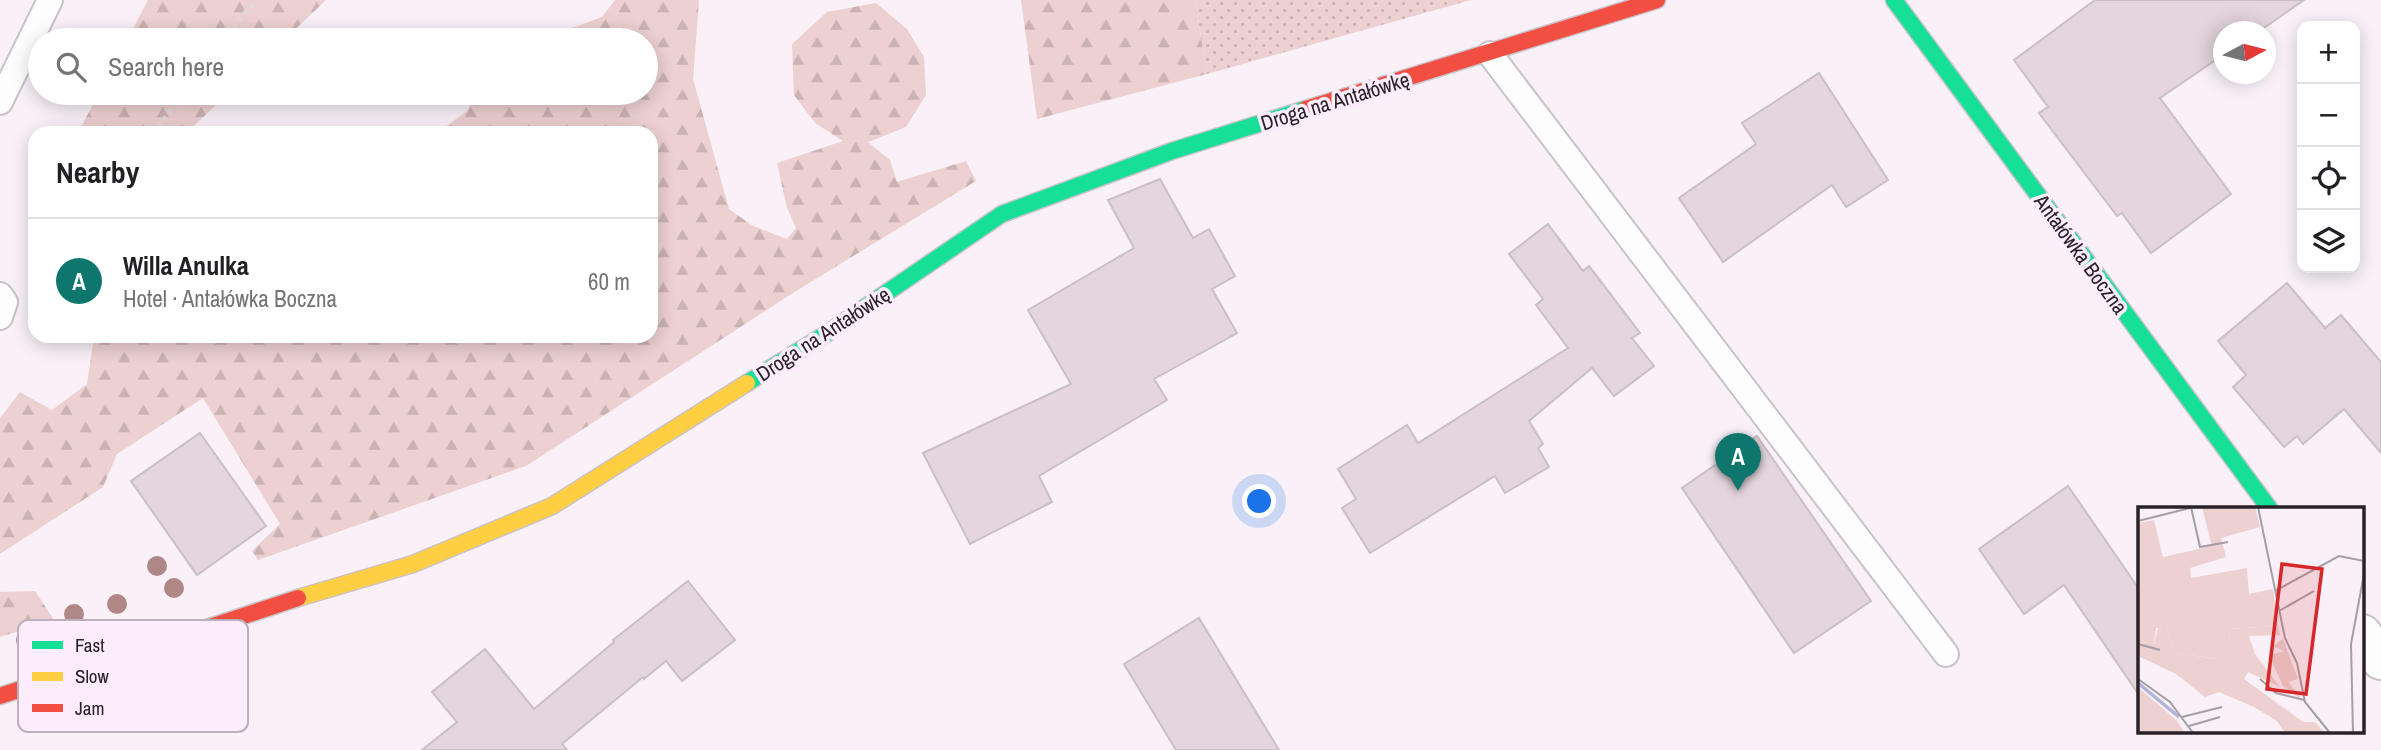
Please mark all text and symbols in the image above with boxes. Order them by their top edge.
north arrow [2213,21,2276,84]
map controls [2297,21,2360,273]
button: + [2297,21,2360,84]
search box [28,28,658,105]
icon: search [52,48,90,86]
text: Search here [108,49,224,84]
street label: Droga na Antałówkę [1257,65,1413,137]
button: − [2297,84,2360,147]
button: locate [2297,147,2360,210]
text: Nearby [56,152,139,192]
street label: Antałówka Boczna [2027,187,2135,320]
button: layers [2297,210,2360,273]
text: Willa Anulka [123,248,249,283]
text: A [72,266,86,297]
text: 60 m [588,266,630,297]
street label: Droga na Antałówkę [750,280,896,388]
text: Hotel · Antałówka Boczna [123,283,337,314]
pin: A [1715,433,1761,491]
your location [1242,484,1276,518]
inset map [2138,507,2364,732]
legend [18,620,248,732]
text: Fast [75,632,105,658]
text: Slow [75,663,110,689]
text: Jam [75,695,104,721]

